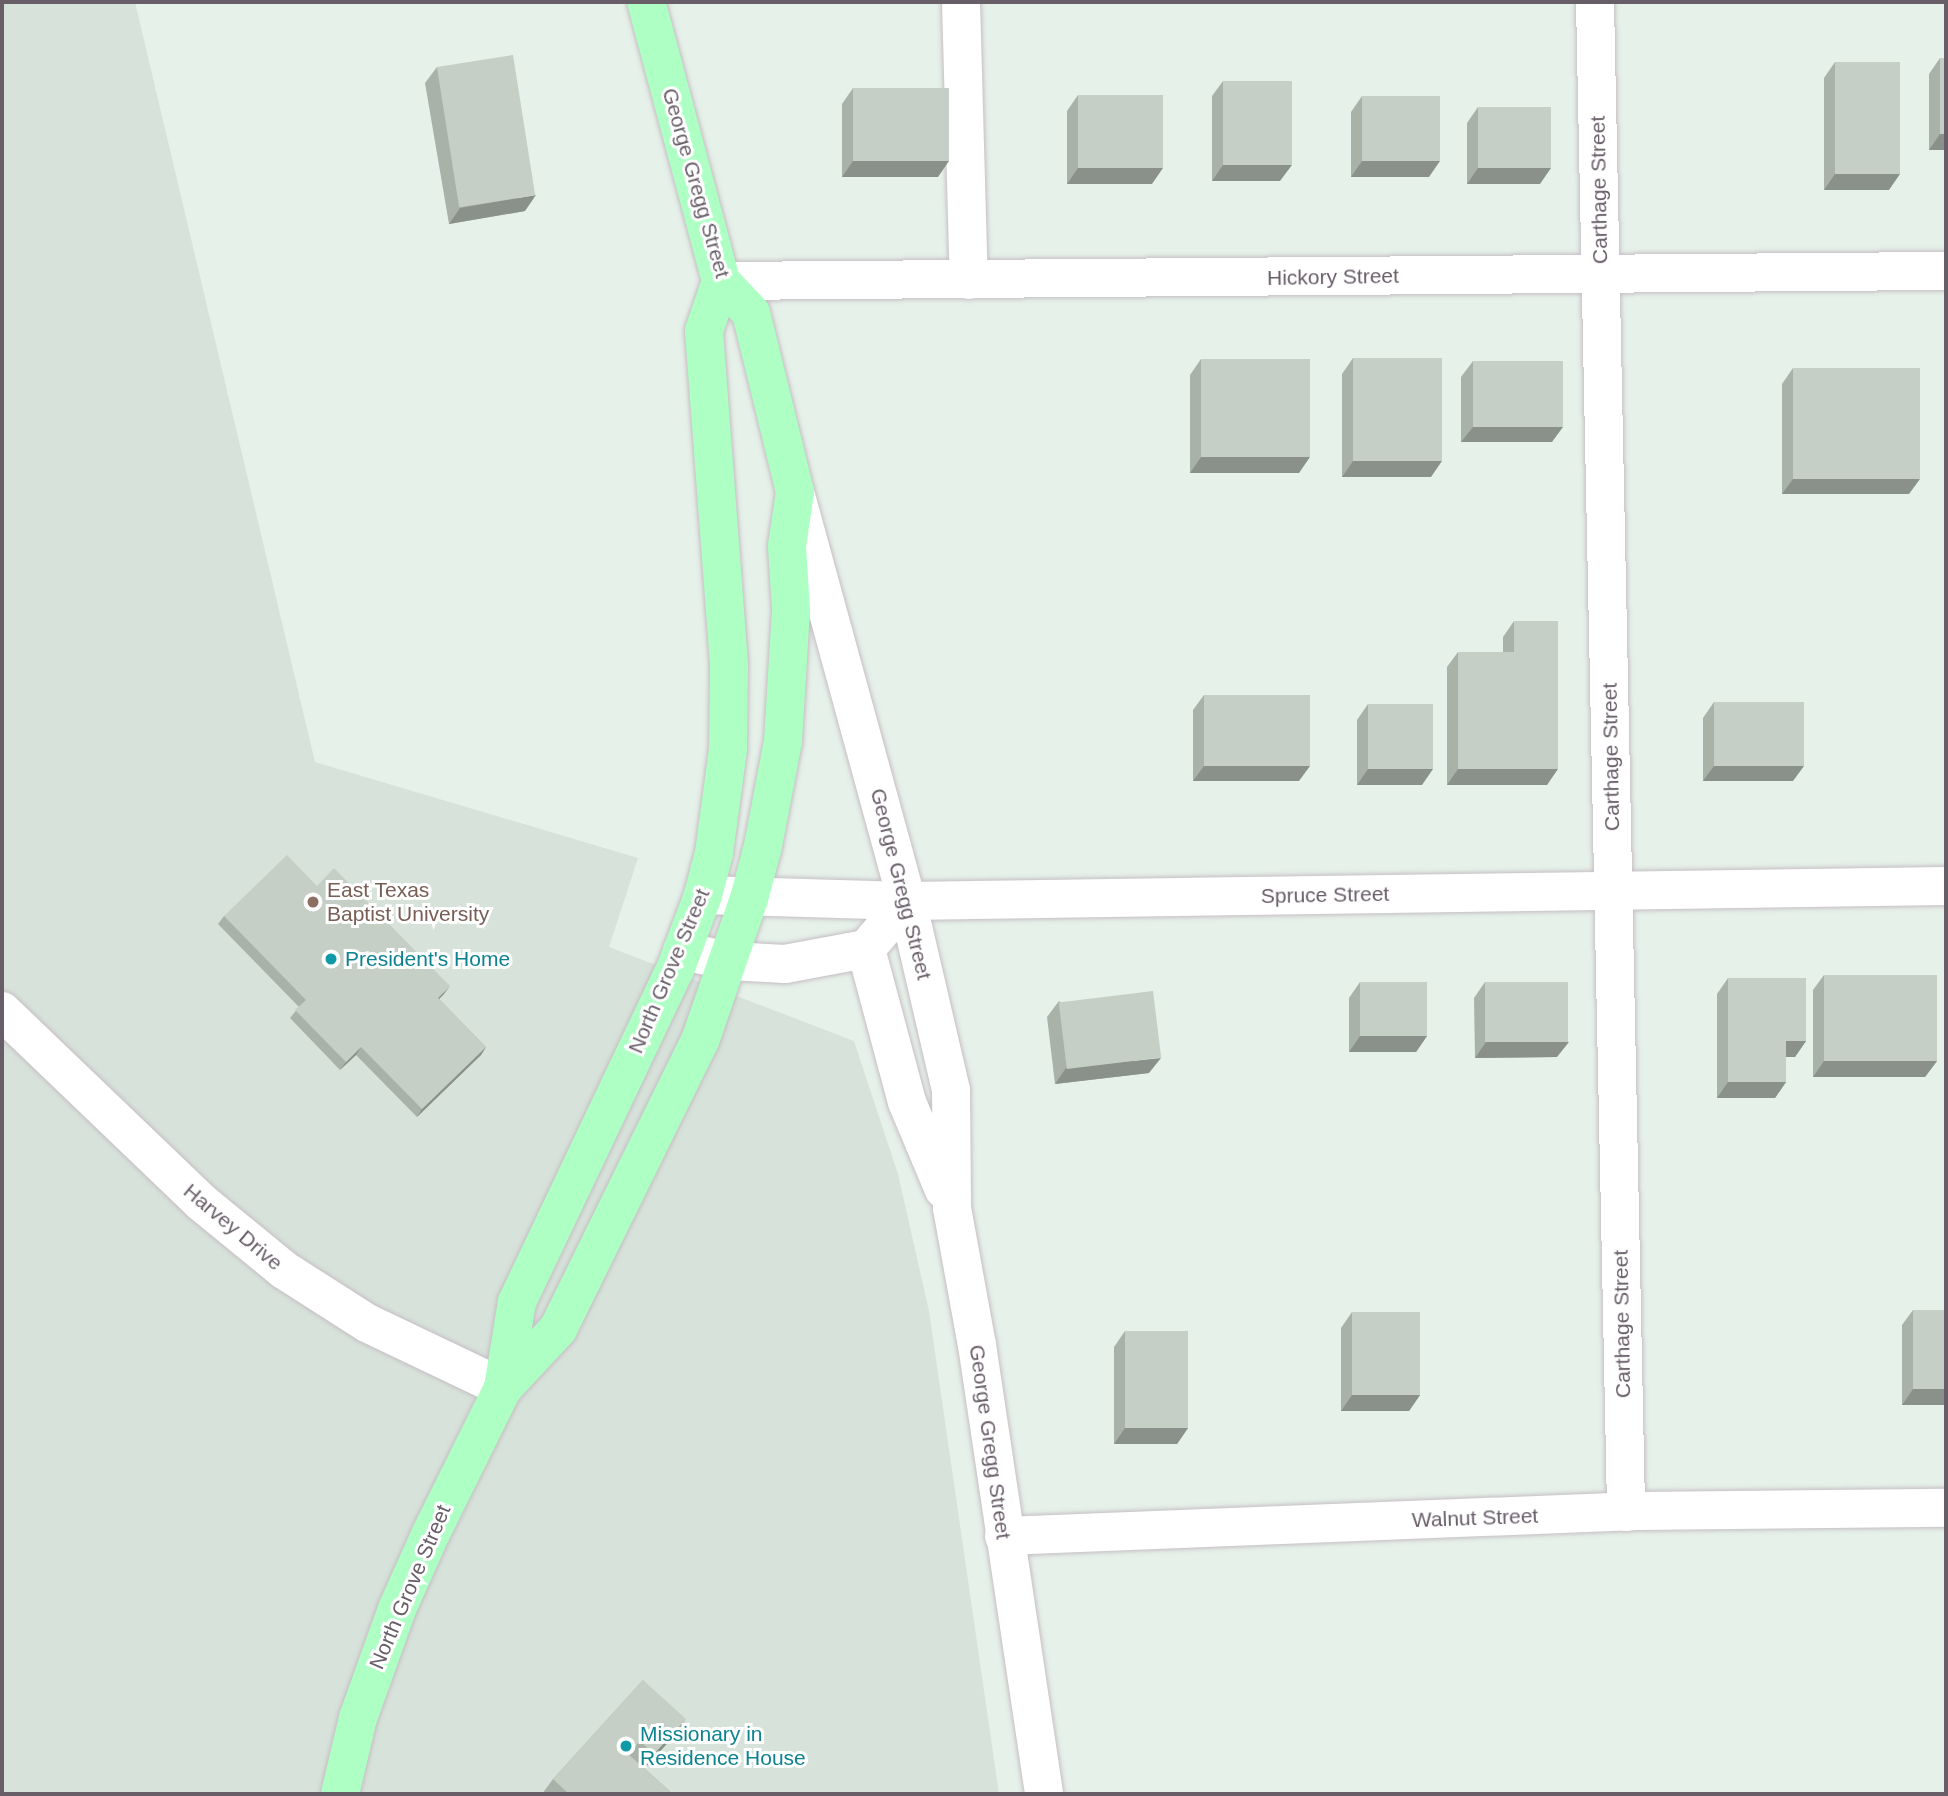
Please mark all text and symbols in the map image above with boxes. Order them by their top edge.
street label: George Gregg Street [657,85,735,281]
street label: Carthage Street [1585,116,1613,264]
street label: Hickory Street [1267,263,1399,291]
street label: Carthage Street [1597,683,1625,831]
street label: George Gregg Street [865,786,937,982]
place label: East Texas Baptist University [327,877,489,927]
street label: Spruce Street [1261,881,1389,909]
street label: North Grove Street [623,885,715,1057]
marker: East Texas Baptist University [305,894,321,910]
place label: President's Home [345,946,510,972]
marker: President's Home [323,951,339,967]
street label: Harvey Drive [178,1178,288,1276]
street label: Carthage Street [1608,1250,1636,1398]
street label: George Gregg Street [964,1343,1016,1541]
street label: North Grove Street [364,1501,456,1673]
street label: Walnut Street [1411,1503,1539,1533]
place label: Missionary in Residence House [640,1721,806,1771]
marker: Missionary in Residence House [618,1738,634,1754]

